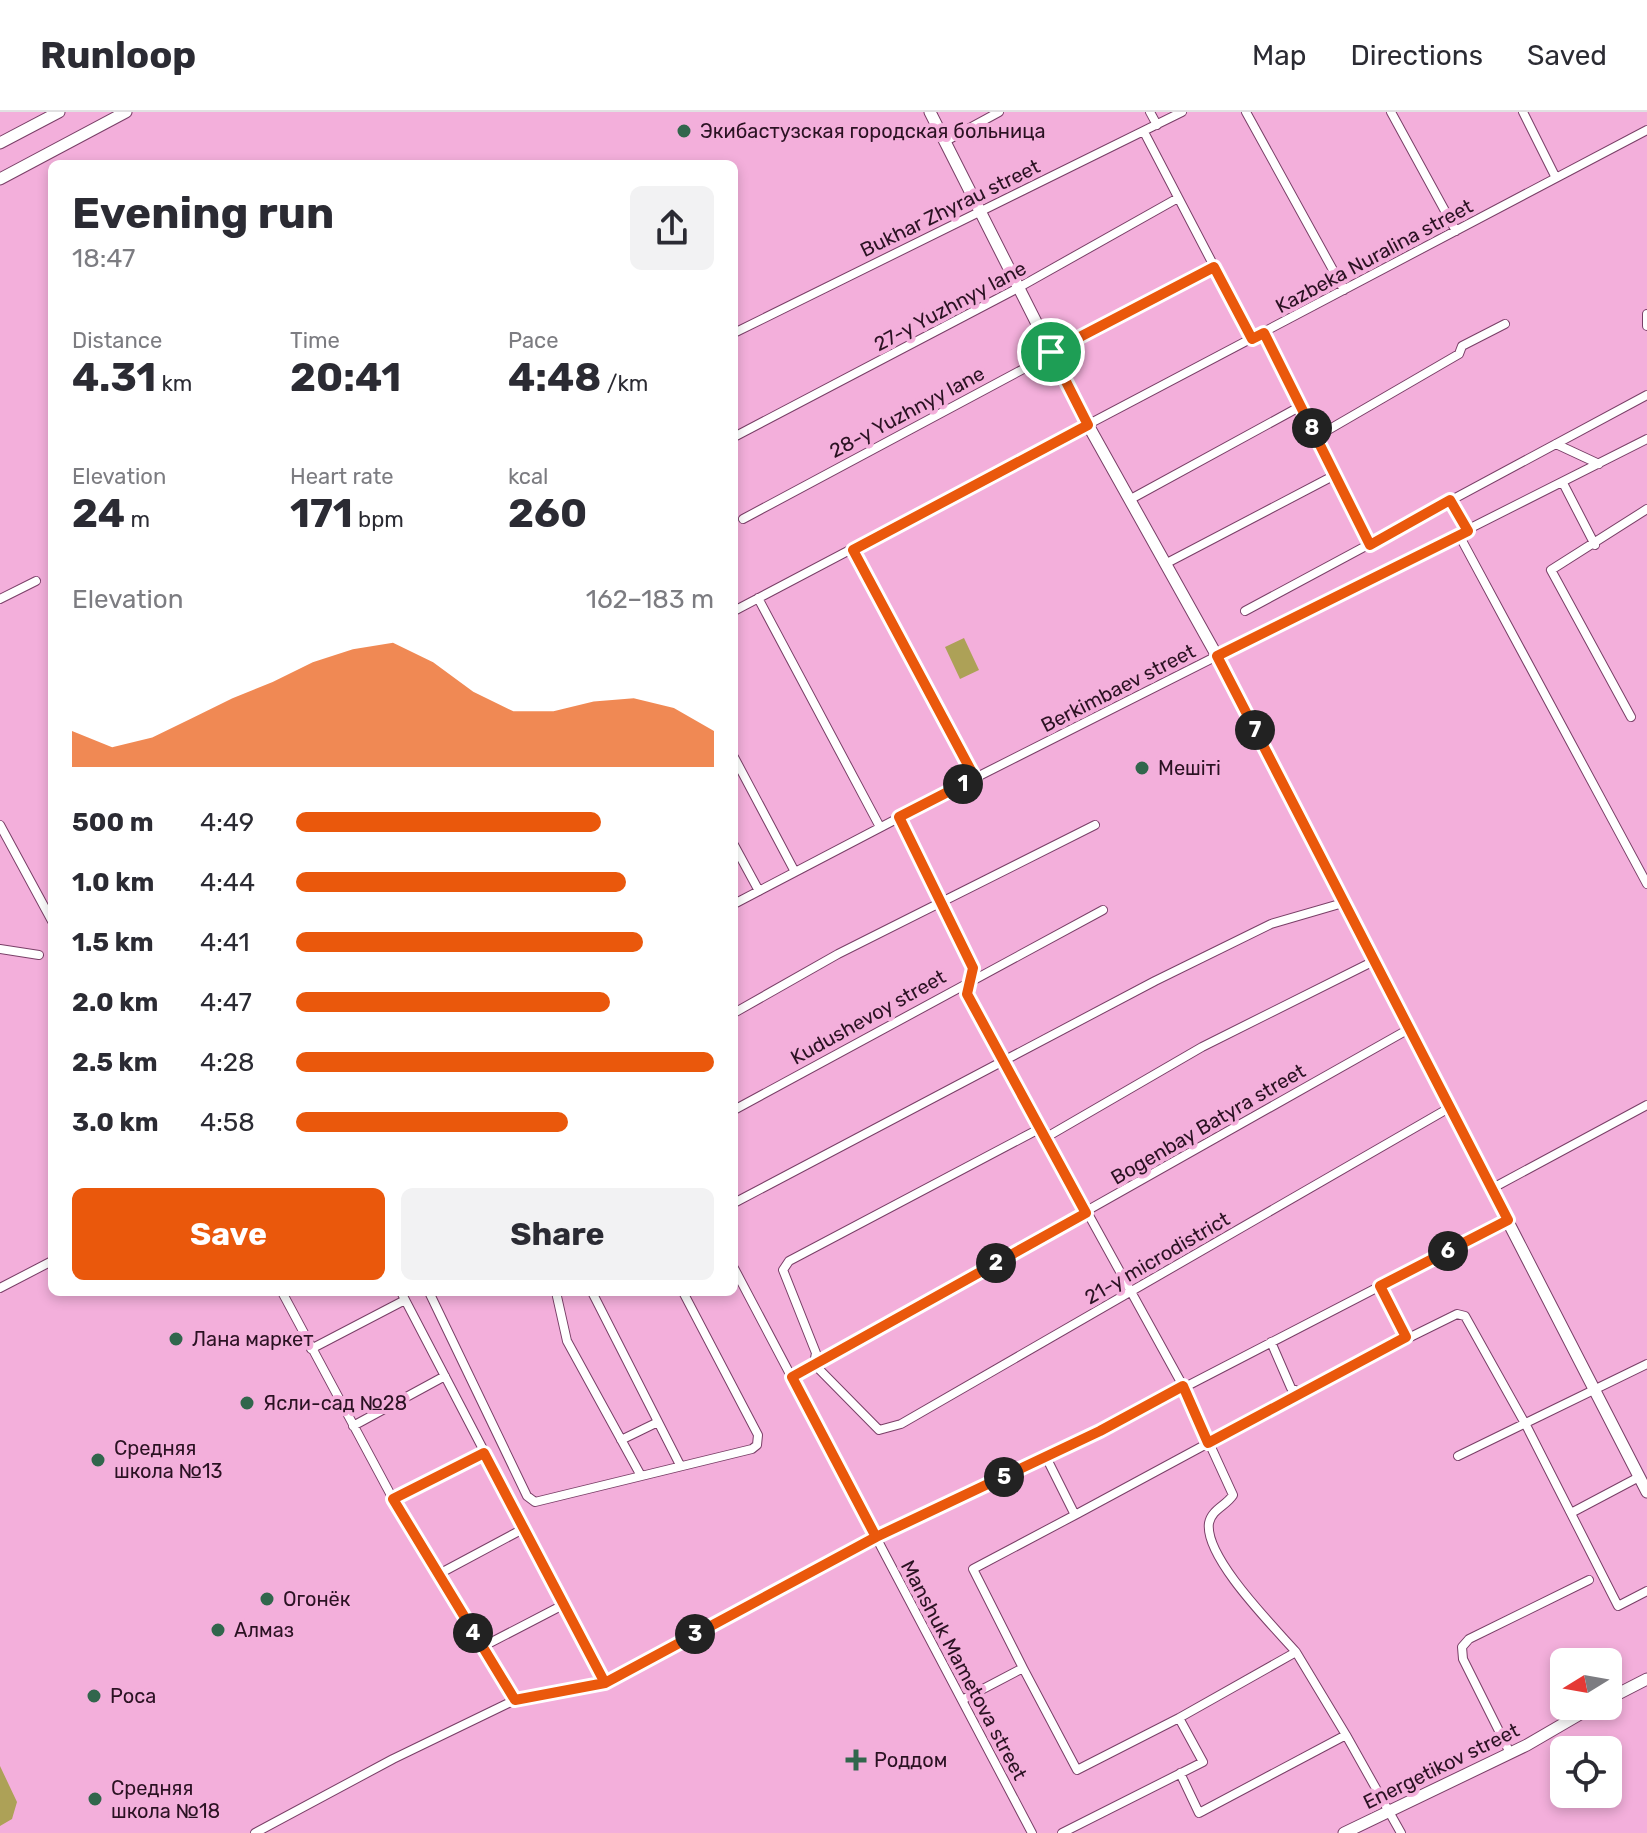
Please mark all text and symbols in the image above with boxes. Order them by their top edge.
text: Runloop [40,32,196,78]
text: Map [1252,39,1306,72]
text: Directions [1350,39,1483,72]
text: Saved [1527,39,1607,72]
place label: Экибастузская городская больница [700,119,1046,143]
marker: Экибастузская городская больница [675,122,693,140]
street label: Bukhar Zhyrau street [856,154,1044,262]
button: share [630,186,714,270]
text: Evening run [72,187,334,239]
street label: Kazbeka Nuralina street [1271,194,1477,318]
text: 18:47 [72,243,135,274]
street label: 27-y Yuzhnyy lane [870,256,1030,356]
pin [1017,318,1085,386]
text: Distance [72,327,162,354]
text: Time [290,327,340,354]
text: Pace [508,327,559,354]
icon: arrive [1029,330,1073,374]
text: 4.31 [72,354,156,401]
text: 20:41 [290,354,401,401]
text: 4:48 [508,354,601,401]
street label: 28-y Yuzhnyy lane [825,361,989,463]
text: km [156,370,192,397]
text: /km [601,370,648,397]
pin: 8 [1292,408,1332,448]
text: 8 [1305,414,1319,441]
text: Elevation [72,463,166,490]
text: Heart rate [290,463,394,490]
text: kcal [508,463,548,490]
text: 24 [72,490,125,537]
text: 171 [290,490,353,537]
text: 260 [508,490,587,537]
text: m [125,506,150,533]
text: bpm [353,506,404,533]
text: Elevation [72,584,183,615]
text: 162–183 m [586,584,714,615]
street label: Berkimbaev street [1037,639,1199,737]
pin: 7 [1235,710,1275,750]
text: 7 [1249,716,1261,743]
place label: Мешіті [1158,756,1221,780]
marker: Мешіті [1133,759,1151,777]
pin: 1 [943,764,983,804]
text: 1 [958,770,968,797]
text: 500 m [72,807,154,838]
text: 4:49 [200,807,254,838]
text: 1.0 km [72,867,154,898]
text: 4:44 [200,867,255,898]
text: 1.5 km [72,927,154,958]
text: 4:41 [200,927,250,958]
street label: Kudushevoy street [786,964,950,1070]
text: 2.0 km [72,987,158,1018]
text: 4:47 [200,987,252,1018]
text: 2.5 km [72,1047,158,1078]
text: 4:28 [200,1047,255,1078]
street label: Bogenbay Batyra street [1107,1058,1310,1189]
text: 3.0 km [72,1107,159,1138]
text: 4:58 [200,1107,255,1138]
button: Save [72,1188,385,1280]
button: Share [401,1188,714,1280]
street label: 21-y microdistrict [1080,1207,1234,1309]
pin: 6 [1428,1231,1468,1271]
text: 6 [1441,1237,1455,1264]
pin: 2 [976,1243,1016,1283]
text: 2 [989,1249,1003,1276]
place label: Лана маркет [192,1327,314,1351]
marker: Лана маркет [167,1330,185,1348]
place label: Ясли-сад №28 [263,1391,407,1415]
marker: Ясли-сад №28 [238,1394,256,1412]
place label: Средняя школа №13 [114,1436,223,1483]
marker: Средняя школа №13 [89,1451,107,1469]
pin: 5 [984,1457,1024,1497]
text: 5 [997,1463,1011,1490]
street label: Manshuk Mametova street [896,1556,1032,1784]
place label: Огонёк [283,1587,351,1611]
marker: Огонёк [258,1590,276,1608]
pin: 4 [453,1613,493,1653]
pin: 3 [675,1614,715,1654]
place label: Алмаз [234,1618,294,1642]
text: 4 [465,1619,481,1646]
text: 3 [688,1620,702,1647]
marker: Алмаз [209,1621,227,1639]
north arrow [1550,1648,1622,1720]
map controls [1550,1648,1622,1808]
place label: Роса [110,1684,156,1708]
marker: Роса [85,1687,103,1705]
street label: Energetikov street [1359,1718,1523,1814]
button: locate [1550,1736,1622,1808]
place label: Роддом [874,1748,947,1772]
marker: Роддом [845,1749,867,1771]
place label: Средняя школа №18 [111,1776,220,1823]
marker: Средняя школа №18 [86,1790,104,1808]

